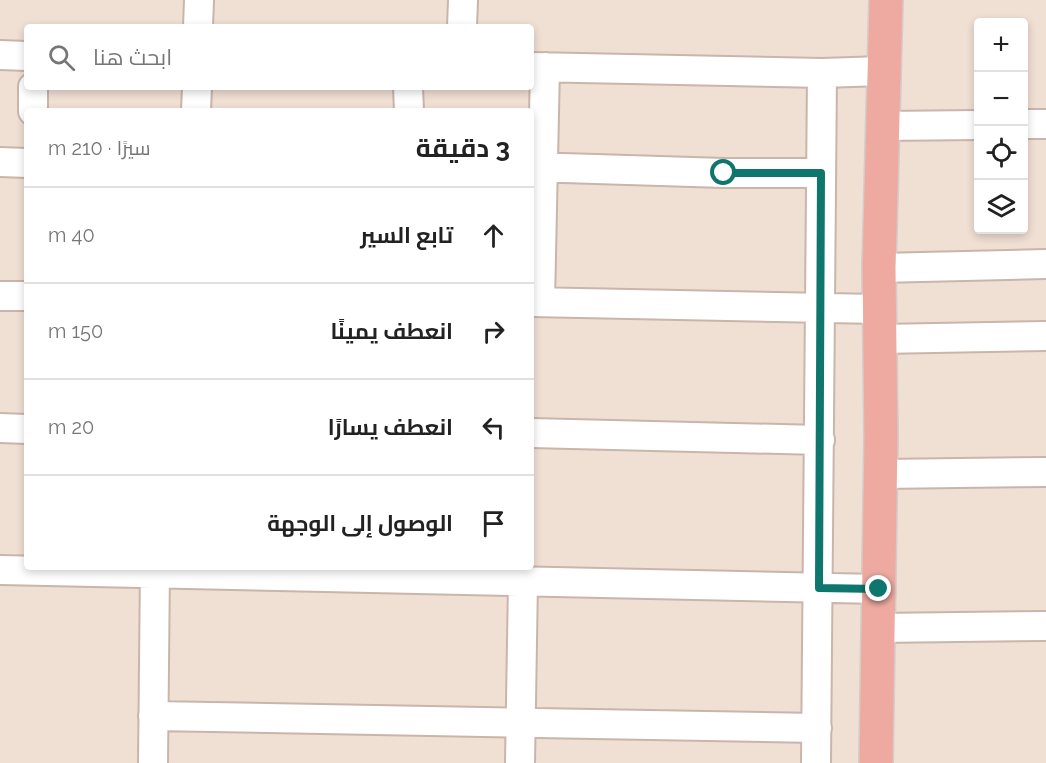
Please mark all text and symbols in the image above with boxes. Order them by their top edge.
map controls [974,18,1028,234]
button: + [974,18,1028,72]
search box [24,24,534,90]
icon: search [45,41,78,74]
text: ابحث هنا [93,44,172,70]
button: − [974,72,1028,126]
button: locate [974,126,1028,180]
text: 3 دقيقة [416,133,510,163]
text: سيرًا · 210 m [48,136,151,160]
route start [710,159,736,185]
button: layers [974,180,1028,234]
icon: ahead [477,219,510,252]
text: تابع السير [360,222,453,248]
text: 40 m [48,223,95,247]
icon: right [477,315,510,348]
text: انعطف يمينًا [330,318,453,344]
text: 150 m [48,319,103,343]
icon: left [477,411,510,444]
text: انعطف يسارًا [328,414,453,440]
text: 20 m [48,415,94,439]
icon: arrive [477,507,510,540]
text: الوصول إلى الوجهة [267,510,453,536]
route end [865,575,891,601]

